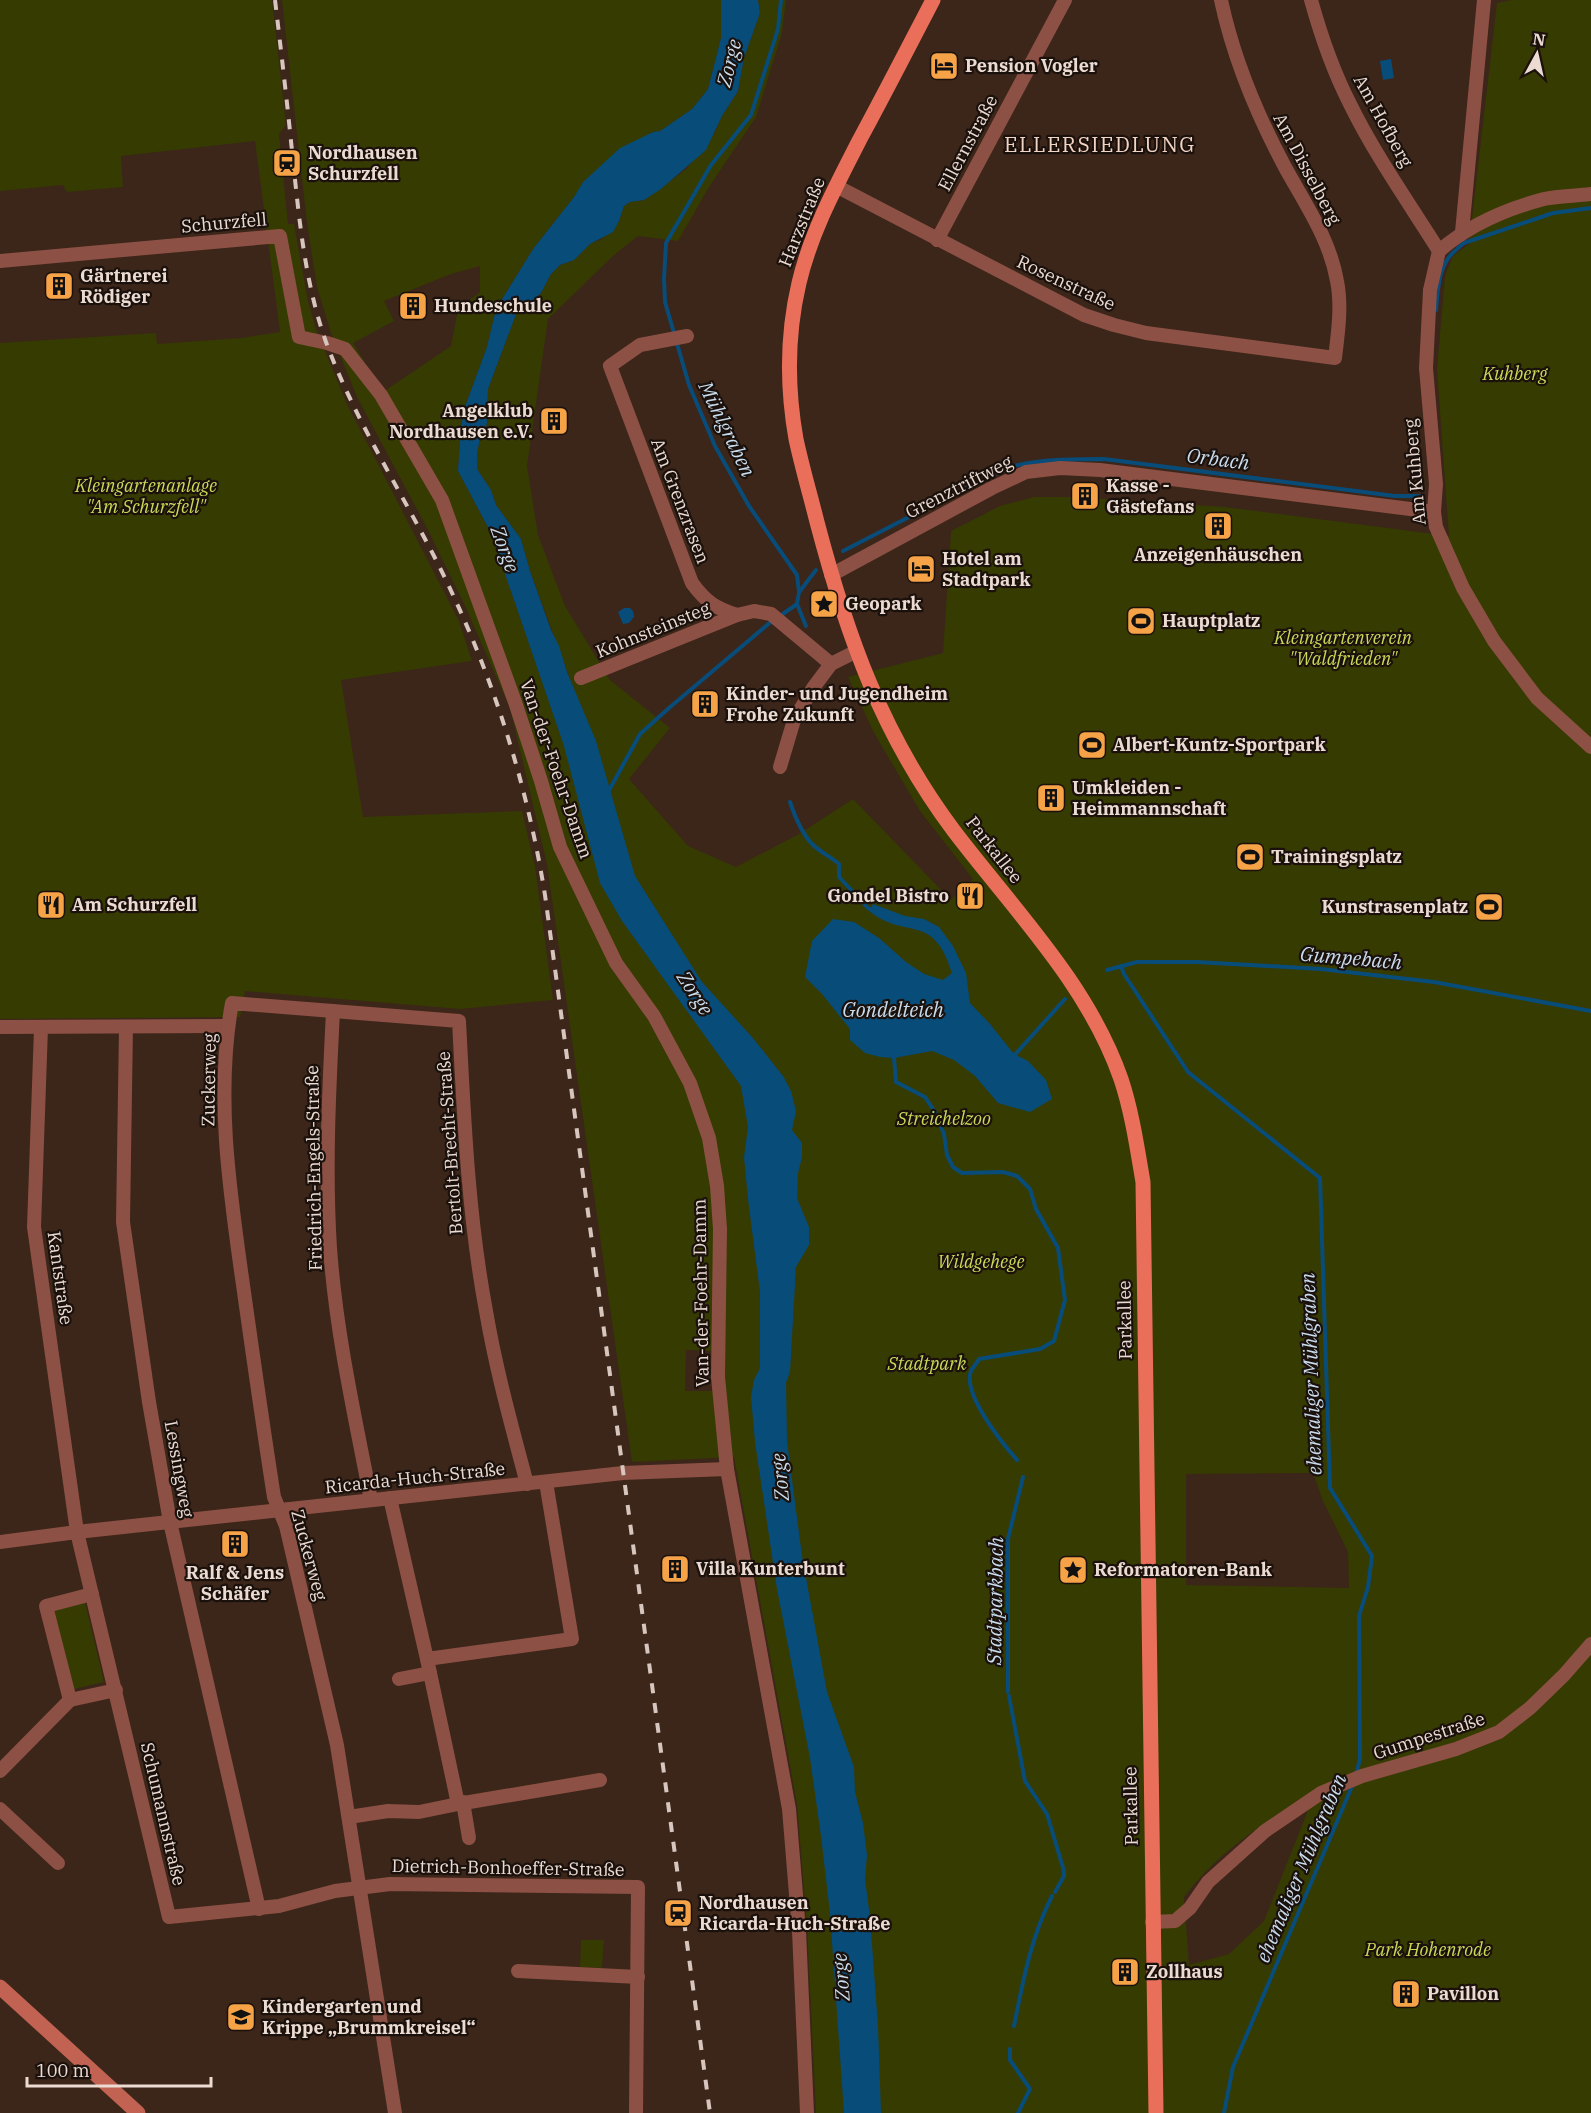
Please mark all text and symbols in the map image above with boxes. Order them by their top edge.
north arrow [1507,24,1567,84]
text: N [1531,28,1547,50]
water label: Zorge [709,36,747,90]
hotel icon: Pension Vogler [928,50,960,82]
place label: Pension Vogler [965,54,1098,77]
street label: Am Hofberg [1349,70,1418,171]
street label: Ellernstraße [933,91,1002,195]
street label: Am Disselberg [1268,109,1347,229]
district label: ELLERSIEDLUNG [1004,130,1196,158]
place label: Nordhausen Schurzfell [308,141,418,185]
station icon: Nordhausen Schurzfell [271,147,303,179]
street label: Harzstraße [773,173,830,270]
street label: Schurzfell [180,207,268,238]
street label: Rosenstraße [1013,250,1119,315]
place label: Gärtnerei Rödiger [80,264,167,308]
building icon: Gärtnerei Rödiger [43,270,75,302]
building icon: Hundeschule [397,290,429,322]
place label: Hundeschule [434,294,552,317]
park label: Kuhberg [1481,362,1548,385]
water label: Mühlgraben [692,376,762,482]
place label: Angelklub Nordhausen e.V. [389,399,533,443]
building icon: Angelklub Nordhausen e.V. [538,405,570,437]
street label: Am Kuhberg [1398,418,1431,526]
street label: Am Grenzrasen [646,435,715,567]
water label: Orbach [1185,441,1251,476]
street label: Grenztriftweg [901,450,1016,523]
park label: Kleingartenanlage "Am Schurzfell" [74,474,217,518]
place label: Kasse - Gästefans [1106,474,1194,518]
building icon: Kasse - Gästefans [1069,480,1101,512]
building icon: Anzeigenhäuschen [1202,510,1234,542]
water label: Zorge [484,521,526,576]
place label: Anzeigenhäuschen [1134,543,1302,566]
place label: Hotel am Stadtpark [942,547,1031,591]
hotel icon: Hotel am Stadtpark [905,553,937,585]
place icon: Geopark [808,588,840,620]
place label: Geopark [845,592,922,615]
street label: Kohnsteinsteg [592,596,714,663]
sports icon: Hauptplatz [1125,605,1157,637]
place label: Hauptplatz [1162,609,1260,632]
park label: Kleingartenverein "Waldfrieden" [1273,626,1413,670]
street label: Van-der-Foehr-Damm [515,676,598,862]
place label: Kinder- und Jugendheim Frohe Zukunft [726,682,949,726]
building icon: Kinder- und Jugendheim Frohe Zukunft [689,688,721,720]
sports icon: Albert-Kuntz-Sportpark [1076,729,1108,761]
place label: Albert-Kuntz-Sportpark [1113,733,1326,756]
place label: Umkleiden - Heimmannschaft [1072,776,1227,820]
building icon: Umkleiden - Heimmannschaft [1035,782,1067,814]
street label: Parkallee [961,811,1028,888]
sports icon: Trainingsplatz [1234,841,1266,873]
place label: Trainingsplatz [1271,845,1402,868]
restaurant icon: Gondel Bistro [954,880,986,912]
place label: Gondel Bistro [827,884,949,907]
restaurant icon: Am Schurzfell [35,889,67,921]
sports icon: Kunstrasenplatz [1473,891,1505,923]
place label: Am Schurzfell [72,893,197,916]
place label: Kunstrasenplatz [1321,895,1468,918]
water label: Gumpebach [1299,940,1403,975]
water label: Zorge [671,964,720,1020]
water label: Gondelteich [842,996,944,1023]
street label: Zuckerweg [196,1033,221,1127]
street label: Bertolt-Brecht-Straße [432,1051,467,1235]
street label: Friedrich-Engels-Straße [300,1065,327,1271]
park label: Streichelzoo [896,1107,991,1130]
street label: Van-der-Foehr-Damm [687,1199,714,1387]
street label: Kantstraße [43,1230,78,1326]
park label: Wildgehege [938,1250,1024,1273]
water label: ehemaliger Mühlgraben [1293,1272,1328,1476]
street label: Parkallee [1112,1280,1137,1360]
park label: Stadtpark [887,1352,967,1375]
street label: Lessingweg [160,1419,199,1519]
water label: Zorge [764,1452,795,1503]
street label: Ricarda-Huch-Straße [324,1457,506,1498]
street label: Zuckerweg [286,1507,333,1603]
building icon: Ralf & Jens Schäfer [219,1528,251,1560]
water label: Stadtparkbach [980,1537,1009,1666]
building icon: Villa Kunterbunt [659,1553,691,1585]
place icon: Reformatoren-Bank [1057,1554,1089,1586]
place label: Villa Kunterbunt [696,1557,845,1580]
place label: Reformatoren-Bank [1094,1558,1273,1581]
place label: Ralf & Jens Schäfer [186,1561,284,1605]
street label: Gumpestraße [1370,1707,1488,1764]
street label: Schumannstraße [136,1740,191,1888]
street label: Parkallee [1118,1766,1143,1846]
water label: ehemaliger Mühlgraben [1249,1769,1353,1966]
street label: Dietrich-Bonhoeffer-Straße [391,1854,625,1881]
place label: Nordhausen Ricarda-Huch-Straße [699,1891,890,1935]
station icon: Nordhausen Ricarda-Huch-Straße [662,1897,694,1929]
park label: Park Hohenrode [1364,1938,1491,1961]
water label: Zorge [825,1952,856,2003]
building icon: Zollhaus [1109,1956,1141,1988]
place label: Zollhaus [1146,1960,1223,1983]
building icon: Pavillon [1390,1978,1422,2010]
place label: Pavillon [1427,1982,1499,2005]
place label: Kindergarten und Krippe „Brummkreisel“ [262,1995,476,2039]
school or university icon: Kindergarten und Krippe „Brummkreisel“ [225,2001,257,2033]
scale bar [27,2050,212,2088]
text: 100 m [36,2059,90,2082]

